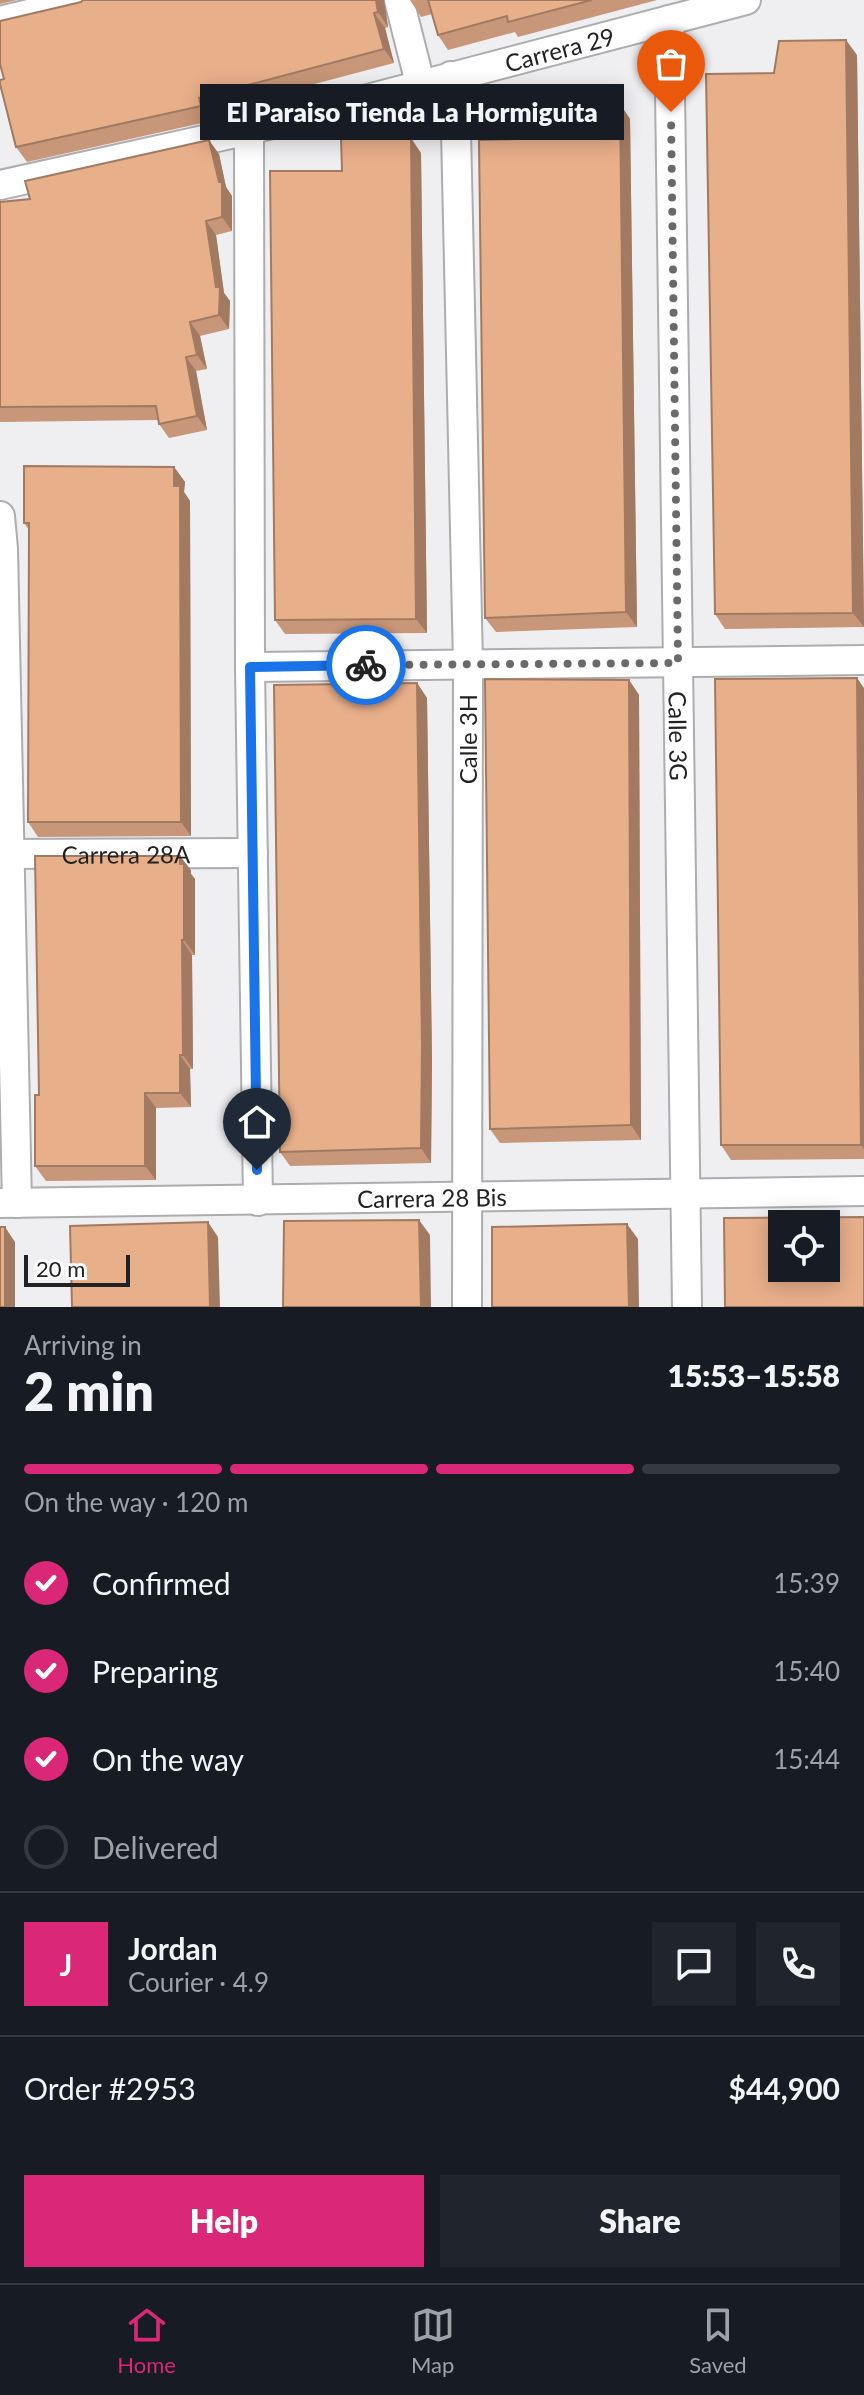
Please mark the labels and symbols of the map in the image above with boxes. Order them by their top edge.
street label: Carrera 29 [502,21,617,77]
pin [637,30,705,112]
callout: El Paraiso Tienda La Hormiguita [199,84,623,140]
courier [326,625,406,705]
street label: Calle 3G [664,691,694,781]
street label: Calle 3H [453,694,482,784]
street label: Carrera 28A [62,839,191,868]
pin [223,1088,291,1170]
street label: Carrera 28 Bis [357,1181,507,1213]
scale bar [24,1251,130,1287]

